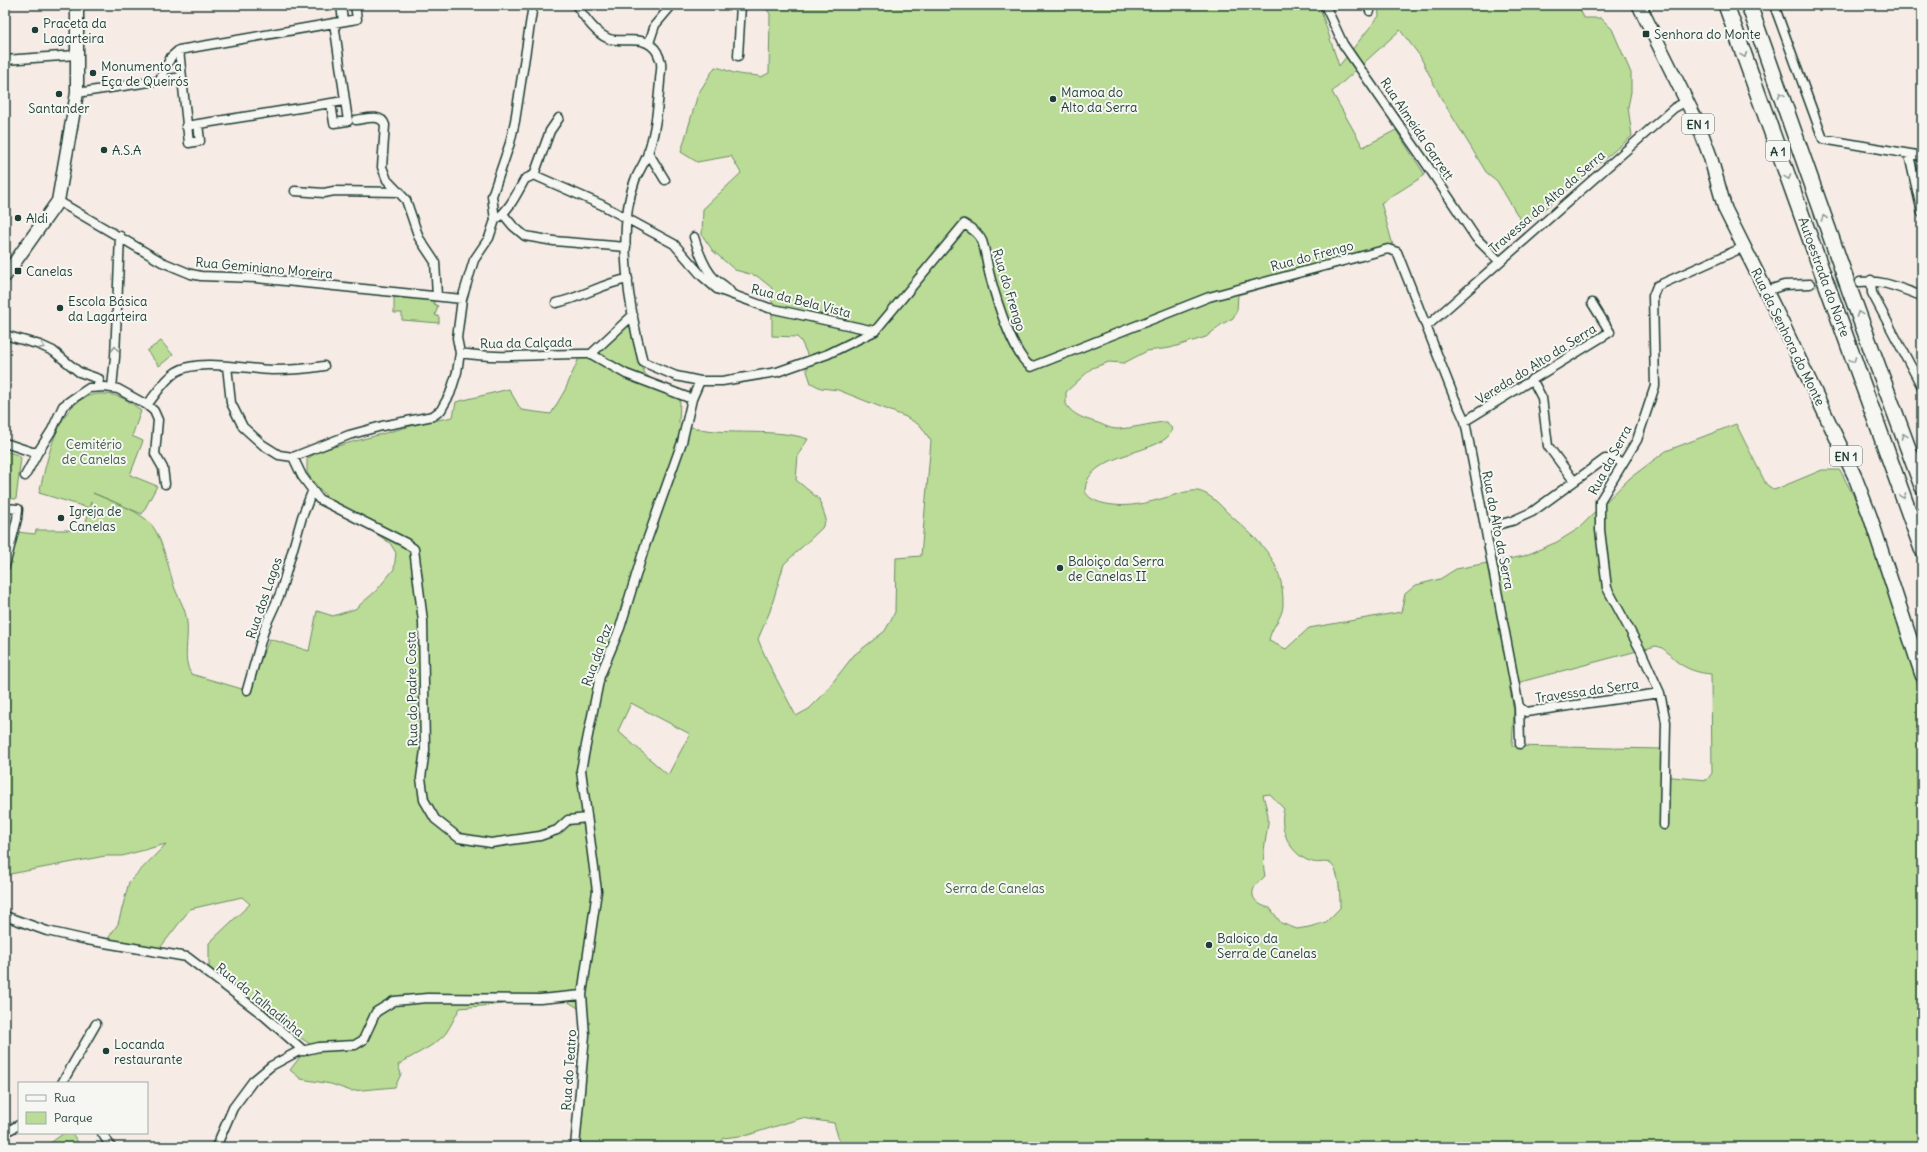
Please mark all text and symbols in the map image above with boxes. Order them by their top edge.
place label: Praceta da Lagarteira [43,15,107,47]
marker: Praceta da Lagarteira [30,25,40,35]
place label: Senhora do Monte [1654,26,1761,43]
marker: Senhora do Monte [1641,29,1651,39]
one-way arrow [1740,51,1748,58]
place label: Monumento a Eça de Queirós [101,58,189,90]
marker: Monumento a Eça de Queirós [88,68,98,78]
street label: Rua Almeida Garrett [1376,75,1458,184]
place label: Mamoa do Alto da Serra [1061,84,1137,116]
marker: Santander [54,89,64,99]
one-way arrow [1777,92,1786,99]
marker: Mamoa do Alto da Serra [1048,94,1058,104]
place label: Santander [28,100,90,117]
road number: EN 1 [1682,114,1714,134]
road number: A 1 [1766,141,1790,161]
place label: A.S.A [112,142,141,159]
marker: A.S.A [99,145,109,155]
street label: Travessa do Alto da Serra [1485,147,1609,257]
one-way arrow [1783,174,1792,181]
place label: Aldi [26,210,48,227]
marker: Aldi [13,213,23,223]
one-way arrow [1821,214,1829,221]
street label: Autoestrada do Norte [1794,215,1854,339]
street label: Rua do Frengo [1269,237,1355,275]
street label: Rua do Frengo [988,247,1030,333]
street label: Rua Geminiano Moreira [195,254,333,282]
place label: Canelas [26,263,73,280]
street label: Rua da Senhora do Monte [1747,265,1829,409]
marker: Canelas [13,266,23,276]
street label: Rua da Bela Vista [749,280,853,322]
place label: Escola Básica da Lagarteira [68,293,148,325]
marker: Escola Básica da Lagarteira [55,303,65,313]
one-way arrow [1855,311,1863,318]
street label: Vereda do Alto da Serra [1473,320,1599,408]
street label: Rua da Calçada [480,334,572,352]
one-way arrow [39,342,46,350]
one-way arrow [111,346,120,352]
one-way arrow [1849,356,1857,363]
street label: Rua da Serra [1585,422,1635,498]
one-way arrow [1900,433,1908,440]
park label: Cemitério de Canelas [62,436,126,468]
road number: EN 1 [1830,446,1862,466]
street label: Rua do Alto da Serra [1478,469,1518,591]
one-way arrow [1898,493,1906,500]
place label: Igreja de Canelas [69,503,122,535]
marker: Igreja de Canelas [56,513,66,523]
place label: Baloiço da Serra de Canelas II [1068,553,1164,585]
street label: Rua dos Lagos [242,555,286,641]
marker: Baloiço da Serra de Canelas II [1055,563,1065,573]
street label: Rua da Paz [578,621,616,689]
street label: Rua do Padre Costa [402,631,422,747]
street label: Travessa da Serra [1534,675,1640,707]
park label: Serra de Canelas [945,880,1045,897]
place label: Baloiço da Serra de Canelas [1217,930,1317,962]
marker: Baloiço da Serra de Canelas [1204,940,1214,950]
street label: Rua da Talhadinha [212,959,308,1041]
street label: Rua do Teatro [558,1029,580,1111]
place label: Locanda restaurante [114,1036,182,1068]
marker: Locanda restaurante [101,1046,111,1056]
legend [18,1082,148,1134]
text: Rua [54,1090,76,1105]
text: Parque [54,1110,93,1125]

